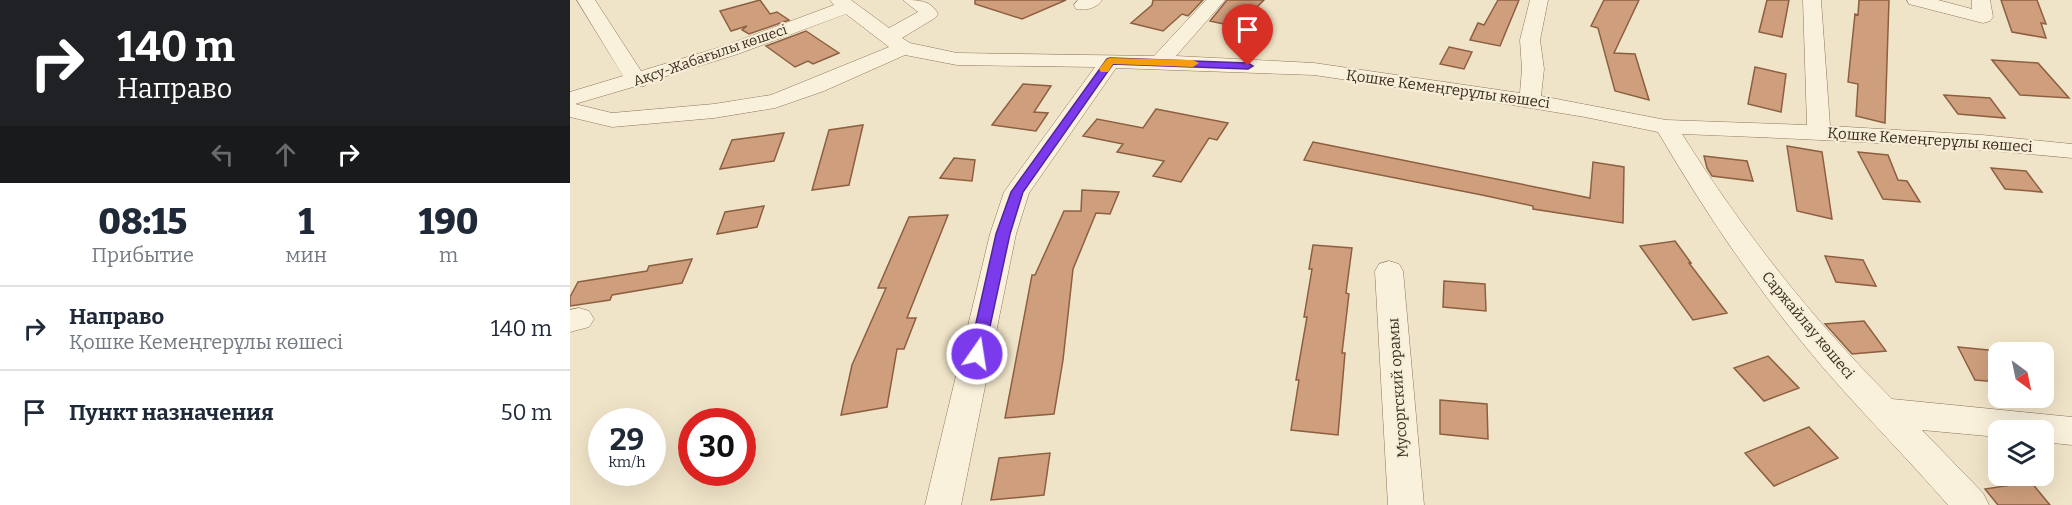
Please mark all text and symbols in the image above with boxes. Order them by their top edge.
pin [1222,4,1273,66]
icon: arrive [1231,13,1264,46]
street label: Ақсу-Жабағылы көшесі [631,21,789,90]
text: 140 m [117,22,235,72]
icon: right [18,24,96,102]
street label: Қошке Кемеңгерұлы көшесі [1345,66,1552,112]
text: Направо [117,73,232,105]
street label: Қошке Кемеңгерұлы көшесі [1827,124,2034,156]
icon: left [206,138,239,171]
icon: ahead [269,138,302,171]
icon: right [332,138,365,171]
text: 08:15 [98,200,187,244]
text: 1 [298,200,314,244]
text: 190 [418,200,479,244]
text: Прибытие [91,243,194,267]
text: мин [285,243,327,267]
text: m [439,243,458,267]
street label: Саржайлау көшесі [1758,268,1859,383]
text: Направо [69,303,164,330]
icon: right [18,312,51,345]
text: 140 m [491,315,552,342]
street label: Мусоргский орамы [1384,317,1412,459]
position arrow [945,322,1009,386]
text: Қошке Кемеңгерұлы көшесі [69,330,343,354]
north arrow [1988,342,2054,408]
map controls [1988,342,2054,486]
icon: arrive [18,396,51,429]
text: Пункт назначения [69,399,274,426]
text: 50 m [501,399,552,426]
speed limit sign: 30 [678,408,756,486]
button: layers [1988,420,2054,486]
text: 29 [610,422,644,458]
text: km/h [608,453,646,471]

